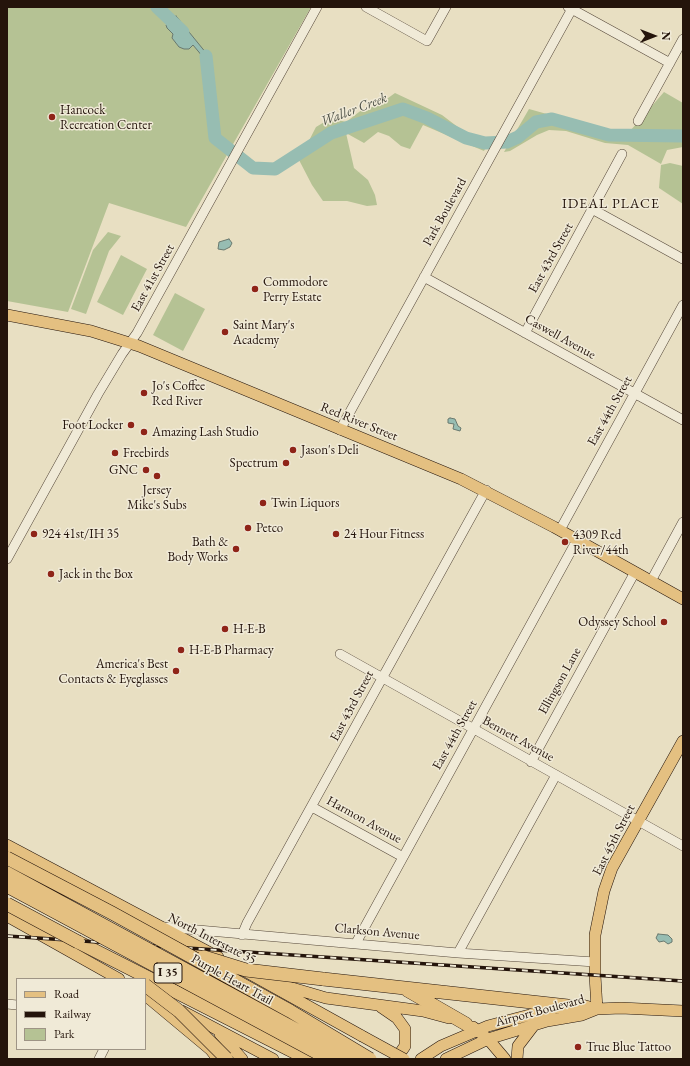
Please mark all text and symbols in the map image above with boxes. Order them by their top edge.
north arrow [634,16,674,56]
text: N [659,32,673,40]
water label: Waller Creek [318,90,390,130]
place label: Hancock Recreation Center [60,102,152,133]
marker: Hancock Recreation Center [47,112,57,122]
street label: Park Boulevard [420,175,470,249]
district label: IDEAL PLACE [562,196,660,212]
street label: East 43rd Street [525,220,577,296]
street label: East 41st Street [128,241,178,315]
place label: Commodore Perry Estate [263,274,328,305]
marker: Commodore Perry Estate [250,284,260,294]
street label: Caswell Avenue [522,311,598,363]
place label: Saint Mary's Academy [233,317,294,348]
marker: Saint Mary's Academy [220,327,230,337]
street label: East 44th Street [584,373,636,449]
place label: Jo's Coffee Red River [152,378,205,409]
marker: Jo's Coffee Red River [139,388,149,398]
street label: Red River Street [318,399,400,445]
place label: Foot Locker [62,417,123,433]
marker: Foot Locker [126,420,136,430]
place label: Amazing Lash Studio [152,424,259,440]
marker: Amazing Lash Studio [139,427,149,437]
place label: Jason's Deli [301,442,359,458]
place label: Freebirds [123,445,169,461]
marker: Jason's Deli [288,445,298,455]
marker: Freebirds [110,448,120,458]
place label: Spectrum [230,455,278,471]
marker: Spectrum [281,458,291,468]
place label: GNC [109,462,138,478]
marker: GNC [141,465,151,475]
marker: Jersey Mike's Subs [152,471,162,481]
place label: Jersey Mike's Subs [127,482,187,513]
place label: Twin Liquors [271,495,339,511]
marker: Twin Liquors [258,498,268,508]
place label: Petco [256,520,283,536]
marker: Petco [243,523,253,533]
place label: 924 41st/IH 35 [42,526,119,542]
place label: 24 Hour Fitness [344,526,424,542]
place label: 4309 Red River/44th [573,527,629,558]
marker: 924 41st/IH 35 [29,529,39,539]
marker: 24 Hour Fitness [331,529,341,539]
place label: Bath & Body Works [167,534,228,565]
marker: 4309 Red River/44th [560,537,570,547]
marker: Bath & Body Works [231,544,241,554]
place label: Jack in the Box [59,566,133,582]
marker: Jack in the Box [46,569,56,579]
place label: Odyssey School [578,614,656,630]
marker: Odyssey School [659,617,669,627]
place label: H-E-B [233,621,266,637]
marker: H-E-B [220,624,230,634]
place label: H-E-B Pharmacy [189,642,274,658]
marker: H-E-B Pharmacy [176,645,186,655]
street label: Ellingson Lane [535,645,585,717]
place label: America's Best Contacts & Eyeglasses [59,656,168,687]
marker: America's Best Contacts & Eyeglasses [171,666,181,676]
street label: East 43rd Street [327,668,377,744]
street label: East 44th Street [429,697,481,773]
street label: Bennett Avenue [479,713,557,765]
street label: Harmon Avenue [324,793,404,847]
street label: East 45th Street [589,802,639,878]
street label: North Interstate 35 [165,910,259,968]
street label: Clarkson Avenue [334,921,420,943]
street label: Purple Heart Trail [189,951,275,1009]
road number: I 35 [154,963,182,983]
legend [16,978,146,1050]
text: Road [54,986,79,1002]
street label: Airport Boulevard [494,992,586,1030]
text: Railway [54,1006,91,1022]
text: Park [54,1026,74,1042]
place label: True Blue Tattoo [586,1039,671,1055]
marker: True Blue Tattoo [573,1042,583,1052]

